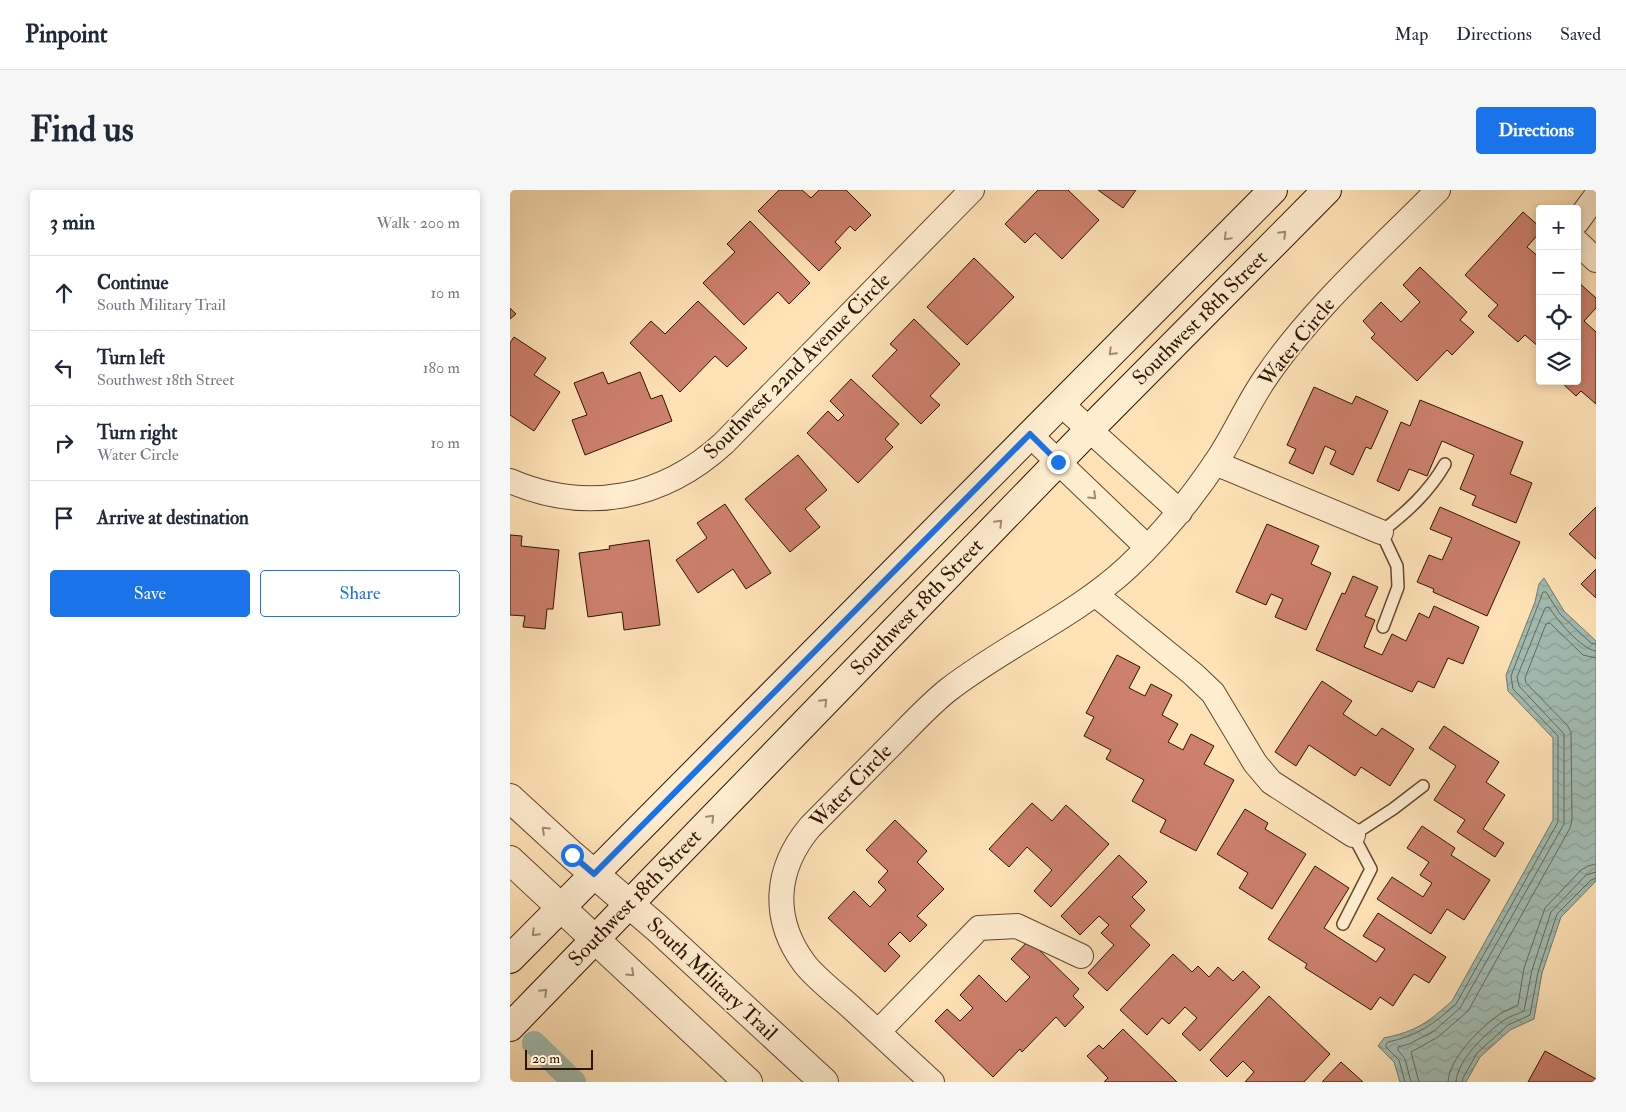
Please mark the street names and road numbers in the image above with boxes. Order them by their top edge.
street label: Southwest 18th Street [1127,245,1273,391]
street label: Southwest 22nd Avenue Circle [698,267,896,465]
street label: Water Circle [1252,292,1341,393]
street label: Southwest 18th Street [845,533,989,681]
street label: Water Circle [803,738,898,835]
street label: Southwest 18th Street [563,824,707,972]
street label: South Military Trail [641,911,784,1047]

